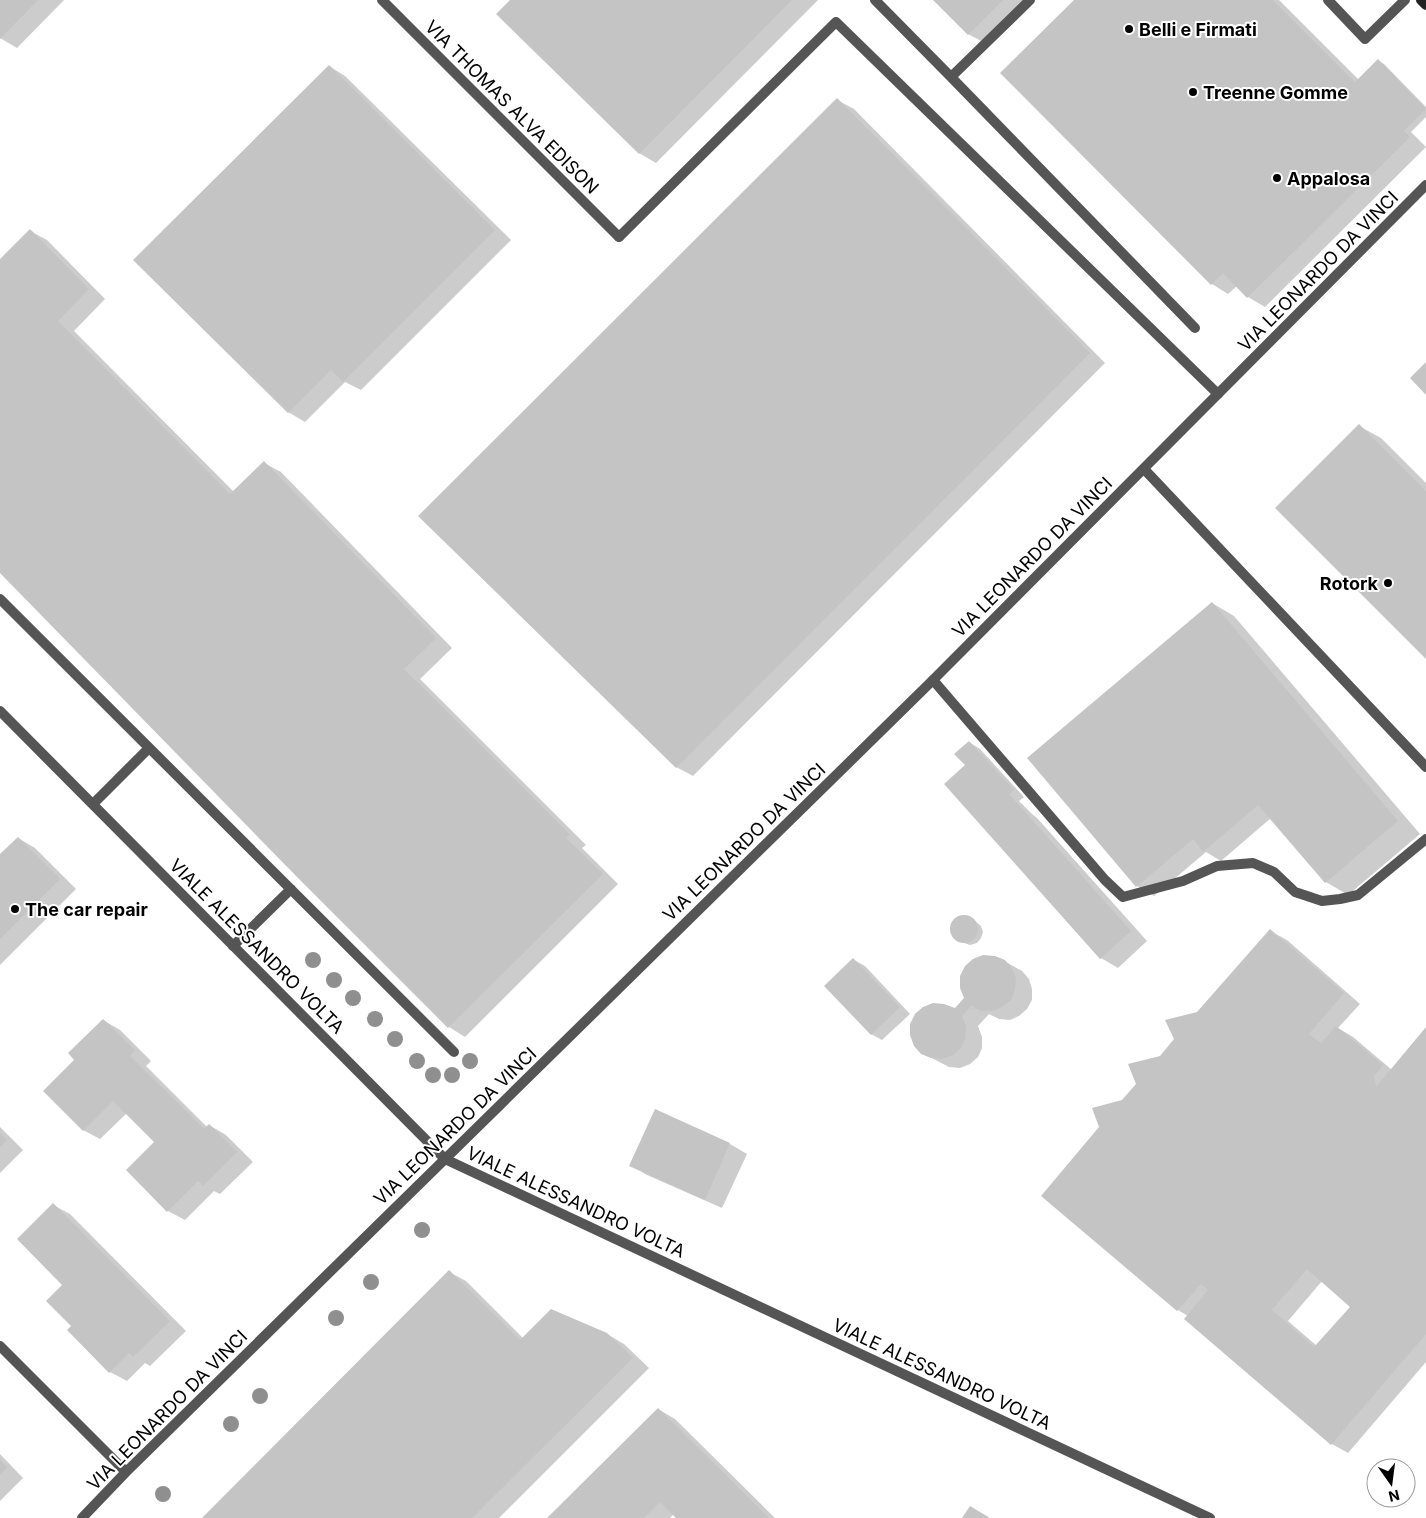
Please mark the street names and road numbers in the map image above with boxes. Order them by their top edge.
street label: VIA THOMAS ALVA EDISON [421,16,603,198]
street label: VIA LEONARDO DA VINCI [1234,187,1402,355]
street label: VIA LEONARDO DA VINCI [948,473,1116,641]
street label: VIA LEONARDO DA VINCI [658,759,830,925]
street label: VIALE ALESSANDRO VOLTA [165,854,349,1038]
street label: VIA LEONARDO DA VINCI [369,1043,541,1209]
street label: VIALE ALESSANDRO VOLTA [464,1142,688,1262]
street label: VIALE ALESSANDRO VOLTA [830,1314,1054,1434]
street label: VIA LEONARDO DA VINCI [83,1326,251,1494]

